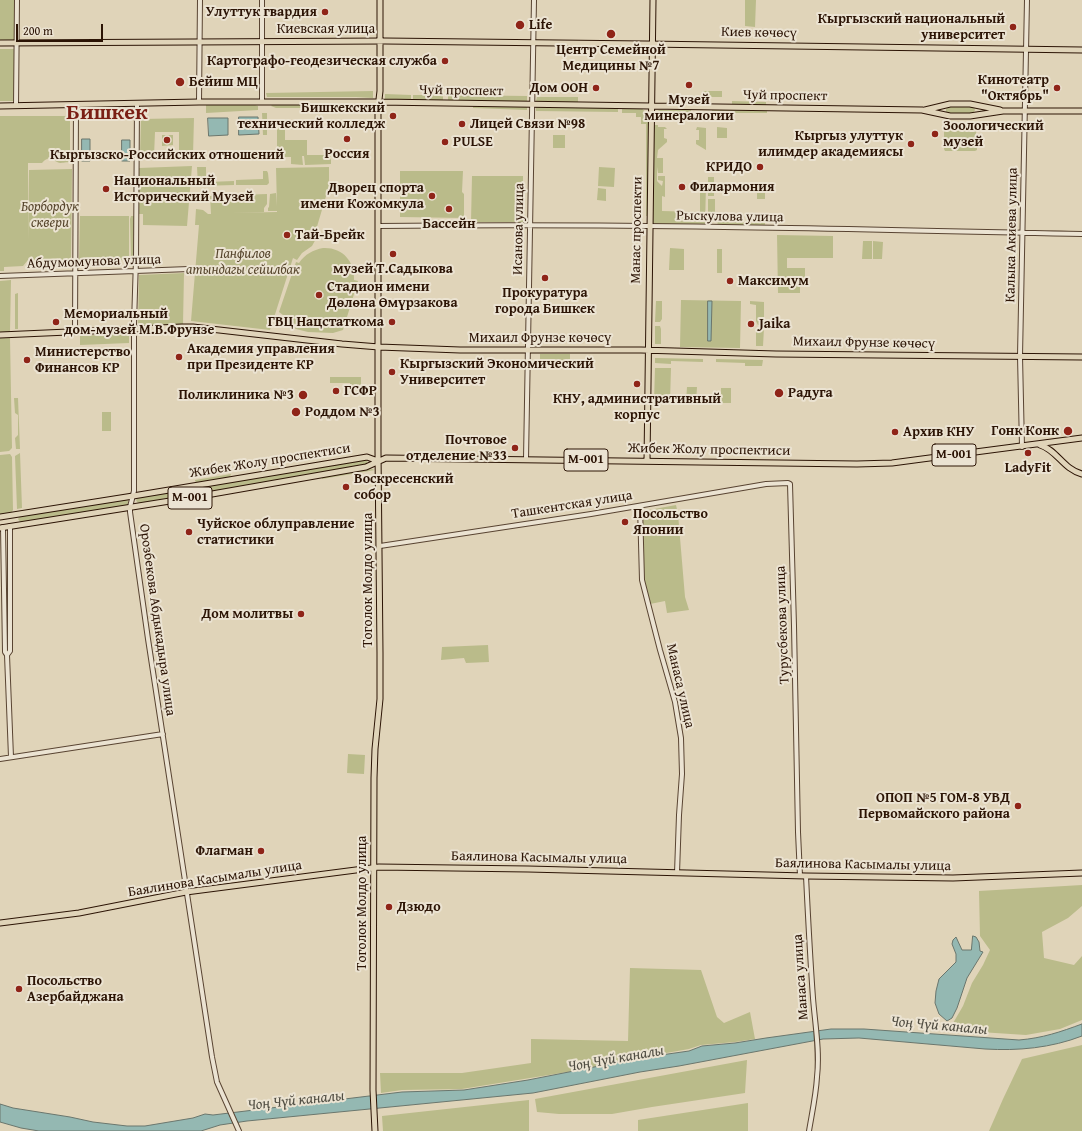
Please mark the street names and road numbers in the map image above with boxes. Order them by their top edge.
street label: Киевская улица [277,21,375,37]
street label: Киев көчөсү [721,24,797,42]
street label: Чуй проспект [419,82,503,100]
street label: Чуй проспект [743,87,827,105]
street label: Калыка Акиева улица [1002,167,1022,303]
street label: Манас проспекти [628,176,646,284]
street label: Исанова улица [510,183,528,275]
street label: Рыскулова улица [676,208,784,226]
street label: Абдумомунова улица [27,251,161,273]
street label: Михаил Фрунзе көчөсү [469,330,611,346]
street label: Михаил Фрунзе көчөсү [793,333,935,353]
street label: Жибек Жолу проспектиси [188,440,352,482]
street label: Жибек Жолу проспектиси [628,440,790,460]
road number: М-001 [932,444,976,466]
road number: М-001 [564,449,608,471]
road number: М-001 [168,487,212,509]
street label: Ташкентская улица [510,487,634,523]
street label: Тоголок Молдо улица [360,513,376,647]
street label: Орозбекова Абдыкадыра улица [135,523,179,717]
street label: Турусбекова улица [773,566,793,684]
street label: Манаса улица [662,642,698,730]
street label: Тоголок Молдо улица [354,836,370,970]
street label: Баялинова Касымалы улица [451,848,627,868]
street label: Баялинова Касымалы улица [775,855,951,875]
street label: Баялинова Касымалы улица [127,857,303,901]
street label: Манаса улица [790,933,812,1021]

